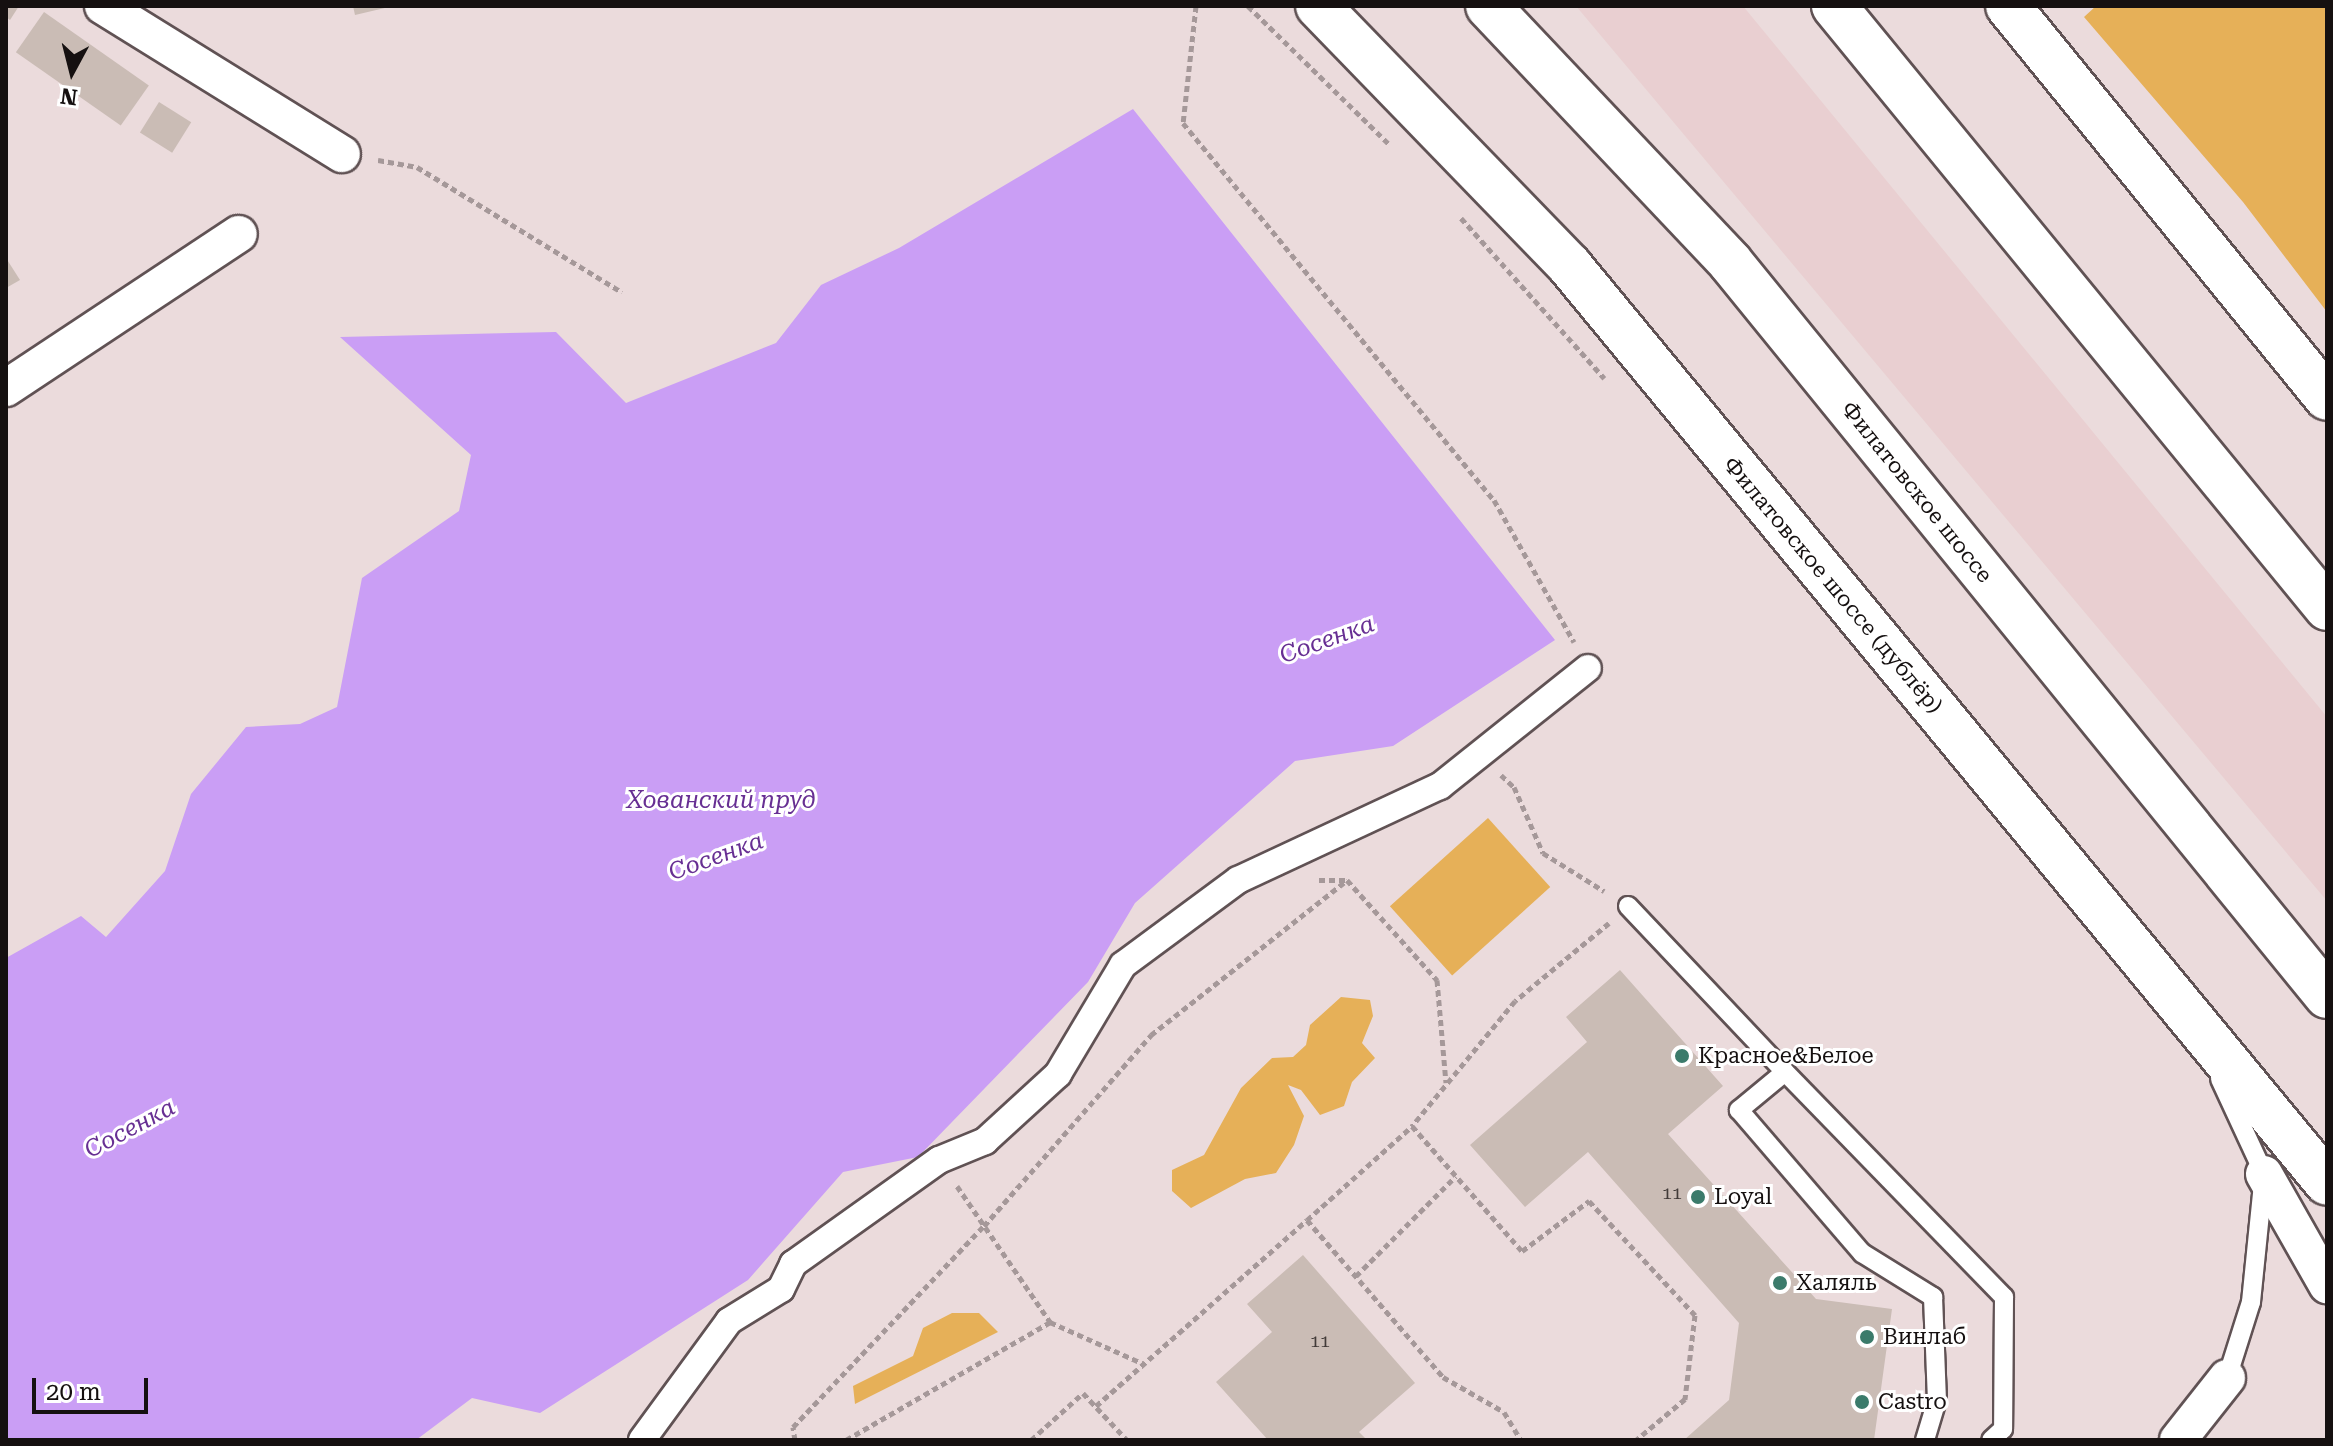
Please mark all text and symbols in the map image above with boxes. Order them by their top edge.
north arrow [32,32,112,112]
text: N [59,83,79,110]
street label: Филатовское шоссе [1836,396,1998,588]
street label: Филатовское шоссе (дублёр) [1718,451,1948,719]
water label: Сосенка [1276,610,1378,670]
water label: Хованский пруд [626,787,816,815]
water label: Сосенка [665,827,767,887]
place label: Красное&Белое [1698,1043,1874,1069]
marker: Красное&Белое [1673,1047,1691,1065]
water label: Сосенка [80,1093,180,1165]
house number: 11 [1662,1182,1682,1204]
place label: Loyal [1714,1184,1772,1210]
marker: Loyal [1689,1188,1707,1206]
place label: Халяль [1796,1270,1877,1296]
marker: Халяль [1771,1274,1789,1292]
place label: Винлаб [1883,1324,1966,1350]
marker: Винлаб [1858,1328,1876,1346]
house number: 11 [1310,1330,1330,1352]
scale bar [36,1362,152,1412]
text: 20 m [46,1378,101,1406]
place label: Castro [1878,1389,1947,1415]
marker: Castro [1853,1393,1871,1411]

